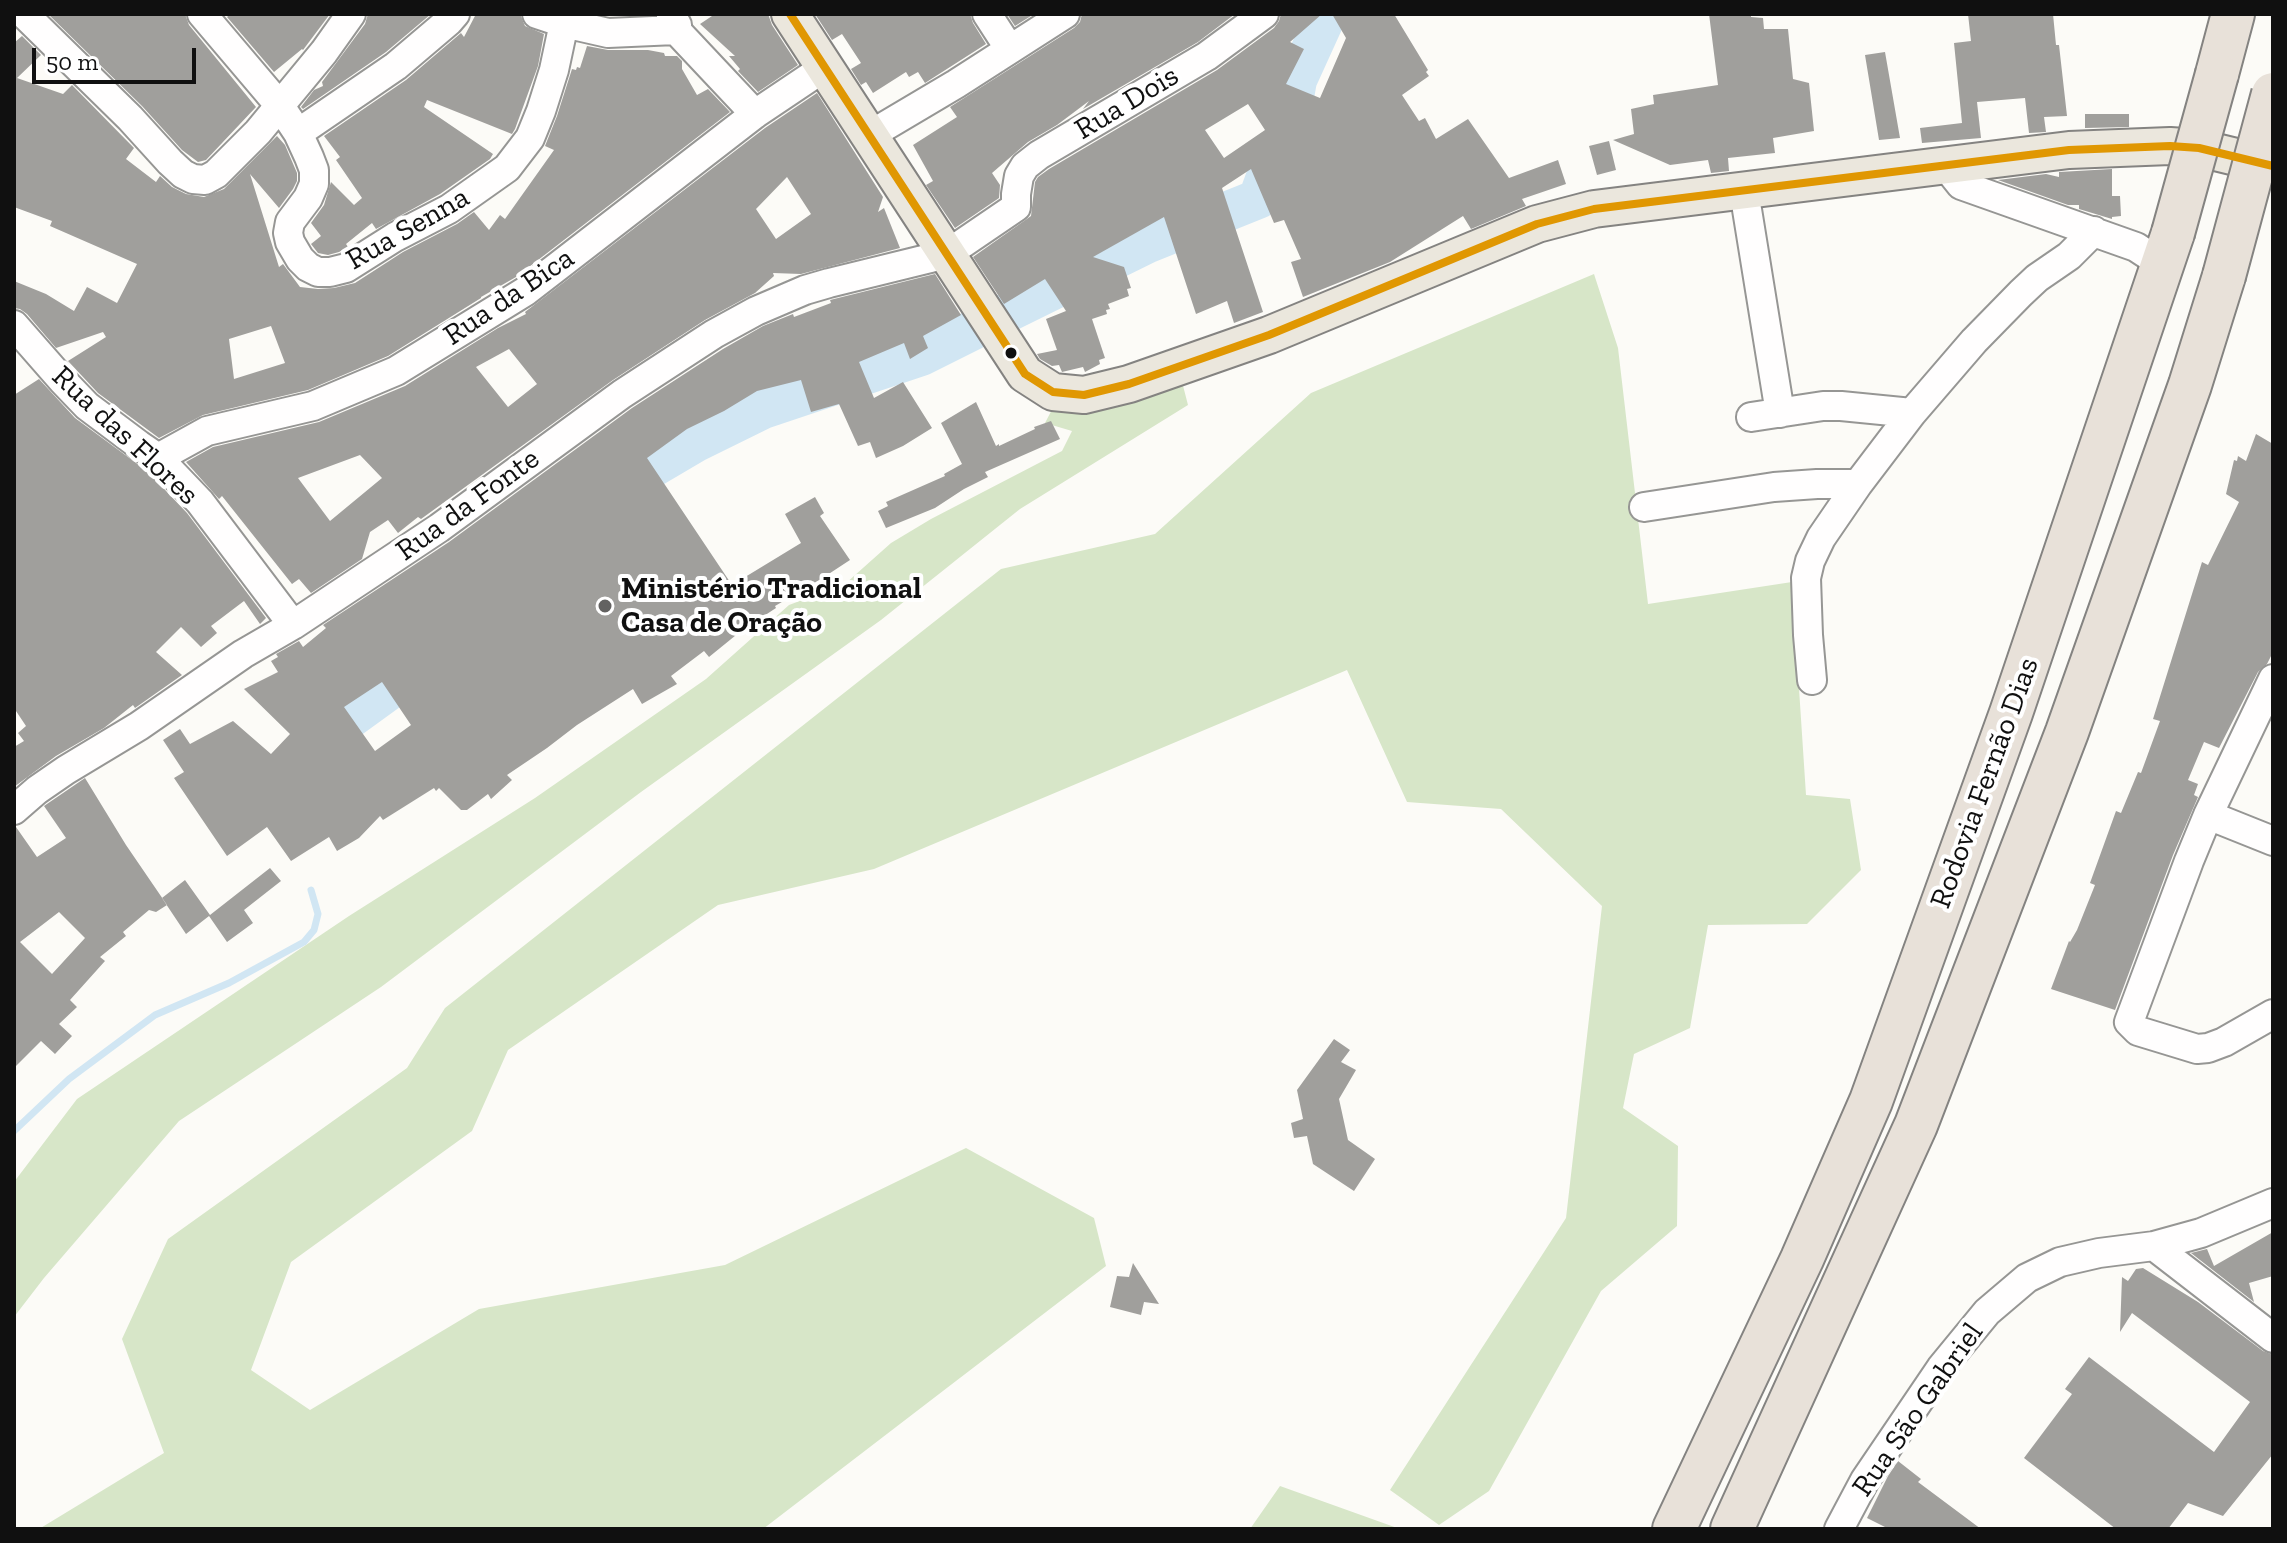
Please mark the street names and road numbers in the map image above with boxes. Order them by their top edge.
street label: Rua Dois [1069,58,1185,148]
street label: Rua Senna [340,180,476,278]
street label: Rua da Bica [437,240,581,354]
street label: Rua das Flores [44,359,206,513]
street label: Rua da Fonte [389,441,547,569]
street label: Rodovia Fernão Dias [1923,653,2047,913]
street label: Rua São Gabriel [1845,1316,1991,1504]

